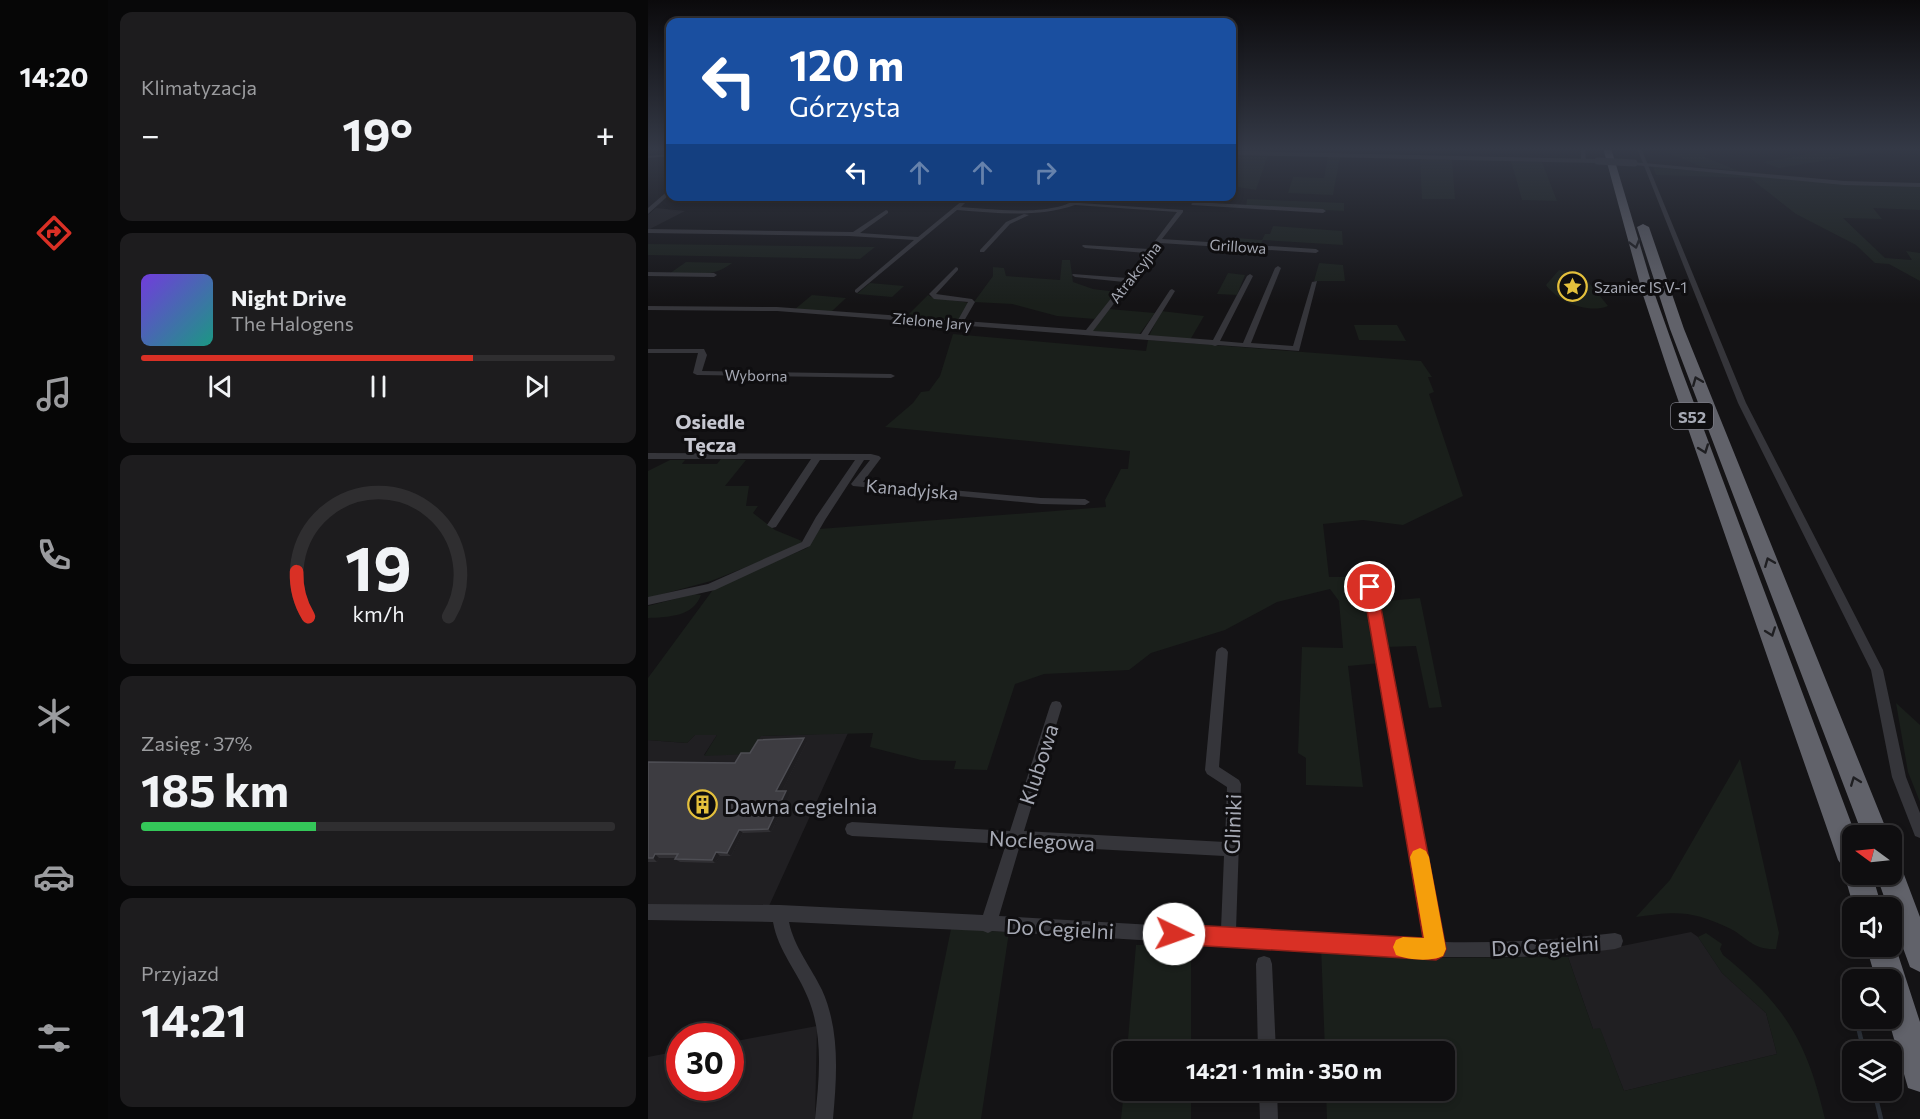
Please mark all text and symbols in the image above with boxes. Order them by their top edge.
text: 120 m [789,38,904,90]
icon: left [690,42,768,120]
text: 14:20 [19,60,89,93]
text: Klimatyzacja [141,75,257,99]
text: Górzysta [789,90,900,123]
text: 19° [342,105,413,160]
text: − [141,113,160,154]
text: + [596,113,615,154]
icon: left [840,156,873,189]
icon: ahead [903,156,936,189]
icon: ahead [966,156,999,189]
icon: right [1029,156,1062,189]
icon: directions [33,212,75,254]
street label: Grillowa [1209,235,1267,257]
street label: Atrakcyjna [1105,238,1165,306]
one-way arrow [1627,239,1640,249]
place icon: Szaniec IS V-1 [1557,271,1589,303]
place label: Szaniec IS V-1 [1594,278,1687,296]
text: Night Drive [231,284,346,311]
street label: Zielone Jary [891,309,973,333]
text: The Halogens [231,311,354,335]
street label: Wyborna [724,365,788,385]
icon: previous [204,370,237,403]
icon: pause [362,370,395,403]
icon: next [520,370,553,403]
icon: music [33,373,75,415]
one-way arrow [1692,376,1704,387]
road number: S52 [1671,403,1713,429]
district label: Osiedle Tęcza [675,409,745,456]
one-way arrow [1697,443,1709,454]
street label: Kanadyjska [865,474,959,504]
text: 19 [345,528,411,604]
icon: phone [33,534,75,576]
one-way arrow [1764,558,1776,569]
pin [1344,561,1395,612]
icon: arrive [1353,570,1386,603]
text: km/h [352,600,404,626]
one-way arrow [1763,626,1776,637]
icon: climate [33,695,75,737]
street label: Klubowa [1013,721,1063,807]
text: Zasięg · 37% [141,731,252,755]
text: 185 km [141,761,289,816]
one-way arrow [1850,776,1862,787]
building icon: Dawna cegielnia [687,789,719,821]
place label: Dawna cegielnia [724,793,877,818]
street label: Gliniki [1218,793,1246,855]
street label: Noclegowa [988,825,1096,855]
north arrow [1842,825,1902,885]
map controls [1842,825,1902,1101]
icon: car [33,856,75,898]
button: sound [1842,897,1902,957]
position arrow [1142,902,1206,966]
street label: Do Cegielni [1005,913,1115,943]
street label: Do Cegielni [1490,930,1600,960]
text: Przyjazd [141,961,219,985]
button: search [1842,969,1902,1029]
text: 14:21 [141,991,247,1046]
icon: filters [33,1017,75,1059]
speed limit sign: 30 [666,1023,744,1101]
button: layers [1842,1041,1902,1101]
text: 14:21 · 1 min · 350 m [1186,1057,1382,1084]

